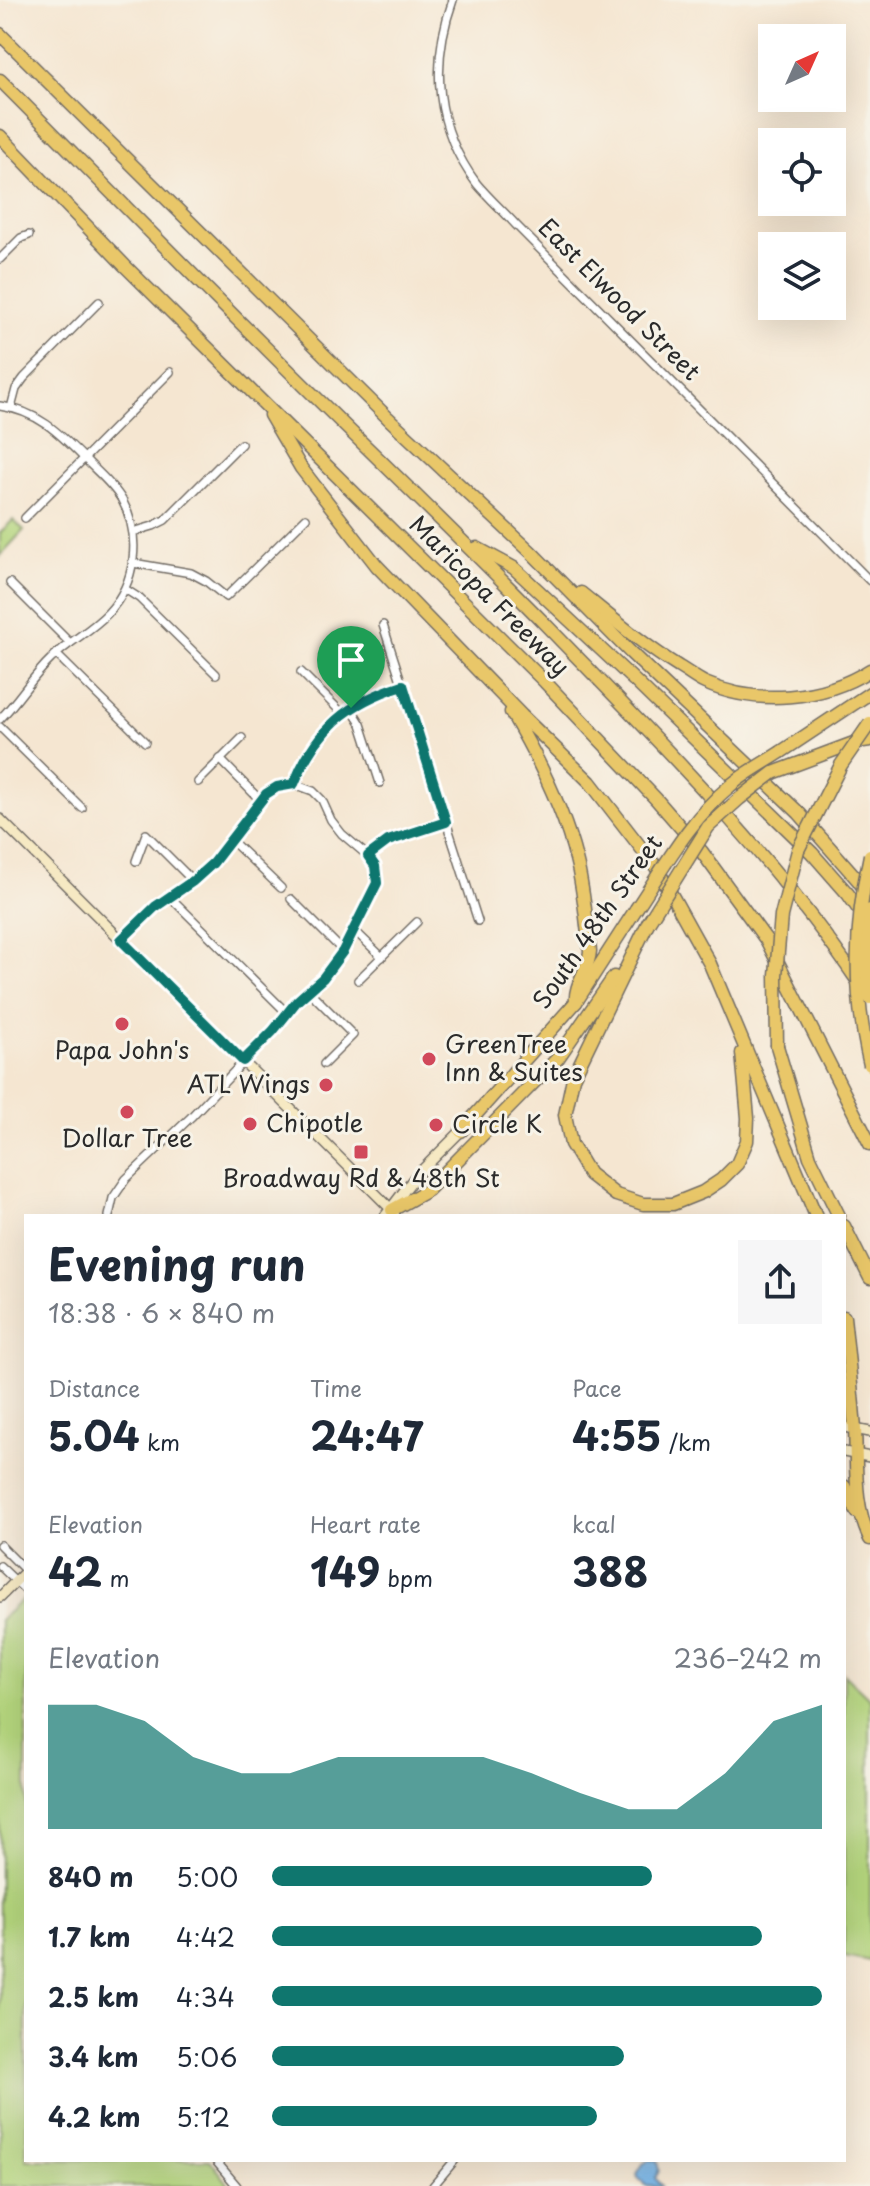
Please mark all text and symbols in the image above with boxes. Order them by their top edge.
north arrow [758,24,846,112]
map controls [758,24,846,320]
button: locate [758,128,846,216]
street label: East Elwood Street [531,209,710,388]
button: layers [758,232,846,320]
street label: Maricopa Freeway [402,506,579,683]
pin [317,626,385,708]
icon: arrive [329,638,373,682]
street label: South 48th Street [523,826,670,1015]
marker: Papa John's [113,1015,131,1033]
place label: GreenTree Inn & Suites [445,1025,583,1089]
place label: Papa John's [55,1031,189,1067]
marker: GreenTree Inn & Suites [420,1050,438,1068]
place label: ATL Wings [187,1065,310,1101]
marker: ATL Wings [317,1076,335,1094]
marker: Dollar Tree [118,1103,136,1121]
place label: Chipotle [266,1104,363,1140]
place label: Circle K [452,1105,542,1141]
marker: Chipotle [241,1115,259,1133]
marker: Circle K [427,1116,445,1134]
place label: Dollar Tree [61,1119,193,1155]
marker: Broadway Rd & 48th St [352,1143,370,1161]
place label: Broadway Rd & 48th St [222,1159,500,1195]
text: Evening run [48,1230,306,1296]
button: share [738,1240,822,1324]
text: 18:38 · 6 × 840 m [48,1293,275,1332]
text: Distance [48,1371,140,1404]
text: Time [310,1371,362,1404]
text: Pace [572,1371,622,1404]
text: 5.04 [48,1404,140,1465]
text: 24:47 [310,1404,423,1465]
text: 4:55 [572,1404,662,1465]
text: km [140,1425,180,1458]
text: /km [662,1425,711,1458]
text: Elevation [48,1507,143,1540]
text: Heart rate [310,1507,421,1540]
text: kcal [572,1507,616,1540]
text: 42 [48,1540,102,1601]
text: 149 [310,1540,380,1601]
text: 388 [572,1540,648,1601]
text: m [102,1561,129,1594]
text: bpm [380,1561,433,1594]
text: Elevation [48,1638,160,1677]
text: 236–242 m [674,1638,822,1677]
text: 840 m [48,1857,133,1896]
text: 5:00 [176,1857,238,1896]
text: 1.7 km [48,1917,131,1956]
text: 4:42 [176,1917,235,1956]
text: 2.5 km [48,1977,139,2016]
text: 4:34 [176,1977,235,2016]
text: 3.4 km [48,2037,139,2076]
text: 5:06 [176,2037,237,2076]
text: 4.2 km [48,2097,140,2136]
text: 5:12 [176,2097,230,2136]

